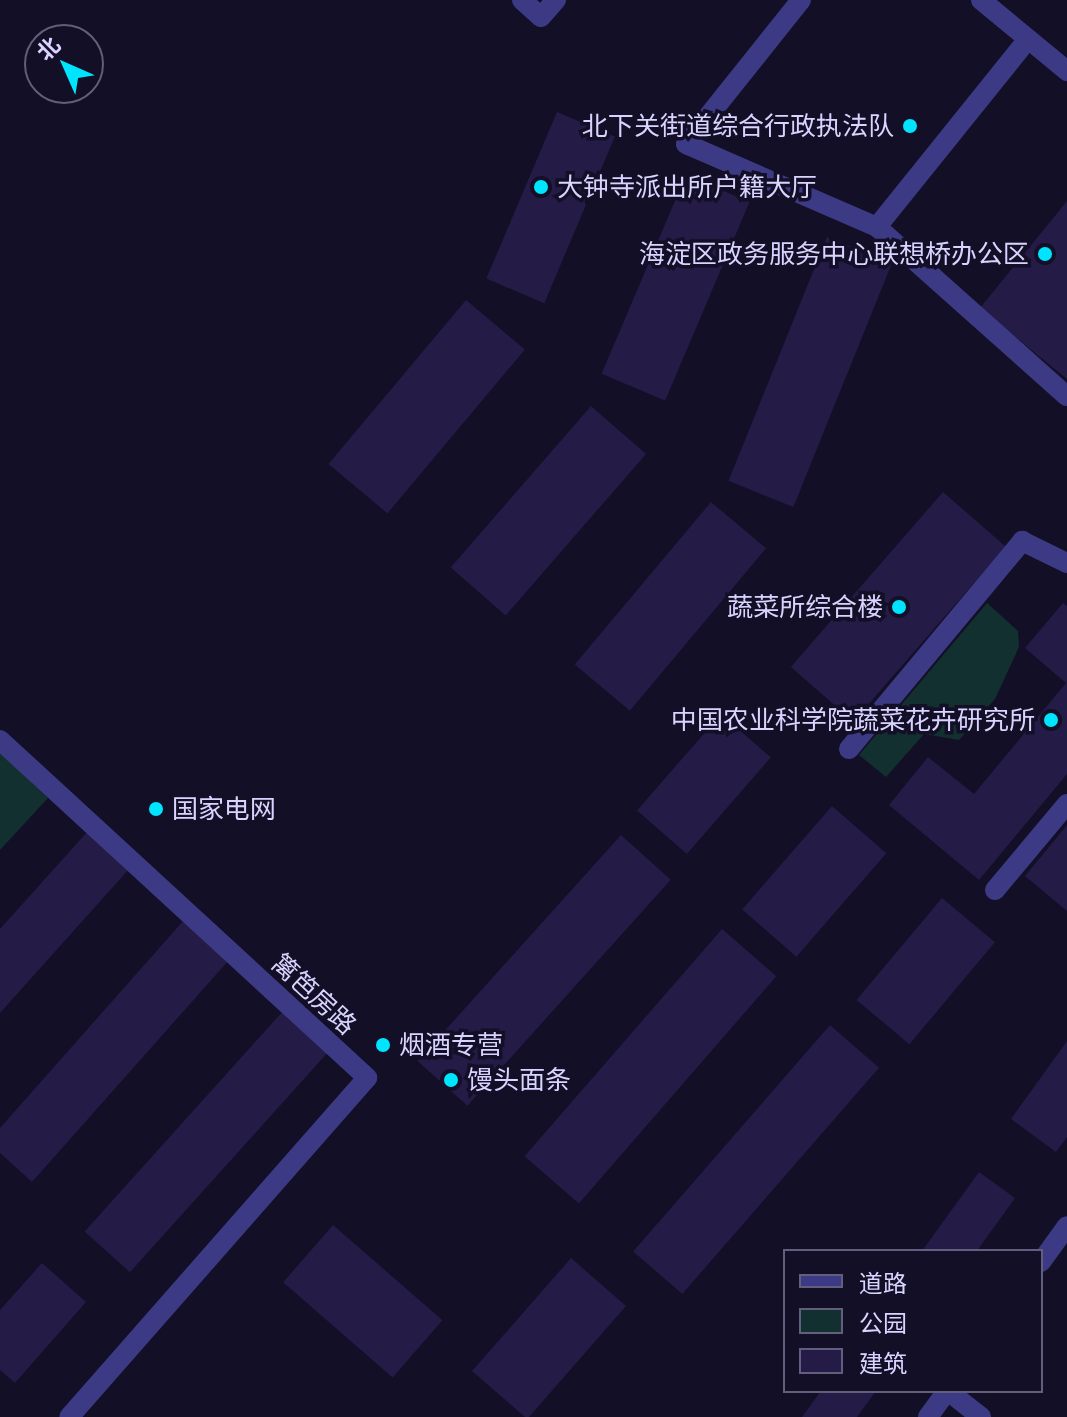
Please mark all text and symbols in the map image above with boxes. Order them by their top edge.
north arrow [24,24,104,104]
text: 北 [31,31,65,65]
place label: 北下关街道综合行政执法队 [582,110,894,142]
marker: 北下关街道综合行政执法队 [901,117,919,135]
place label: 大钟寺派出所户籍大厅 [557,171,817,203]
marker: 大钟寺派出所户籍大厅 [532,178,550,196]
place label: 海淀区政务服务中心联想桥办公区 [639,238,1029,270]
marker: 海淀区政务服务中心联想桥办公区 [1036,245,1054,263]
place label: 蔬菜所综合楼 [727,591,883,623]
marker: 蔬菜所综合楼 [890,598,908,616]
place label: 中国农业科学院蔬菜花卉研究所 [671,704,1035,736]
marker: 中国农业科学院蔬菜花卉研究所 [1042,711,1060,729]
place label: 国家电网 [172,793,276,825]
marker: 国家电网 [147,800,165,818]
street label: 篱笆房路 [265,947,363,1041]
place label: 烟酒专营 [399,1029,503,1061]
marker: 烟酒专营 [374,1036,392,1054]
place label: 馒头面条 [467,1064,571,1096]
marker: 馒头面条 [442,1071,460,1089]
legend [783,1249,1043,1393]
text: 道路 [859,1269,907,1297]
text: 公园 [859,1309,907,1337]
text: 建筑 [859,1349,907,1377]

